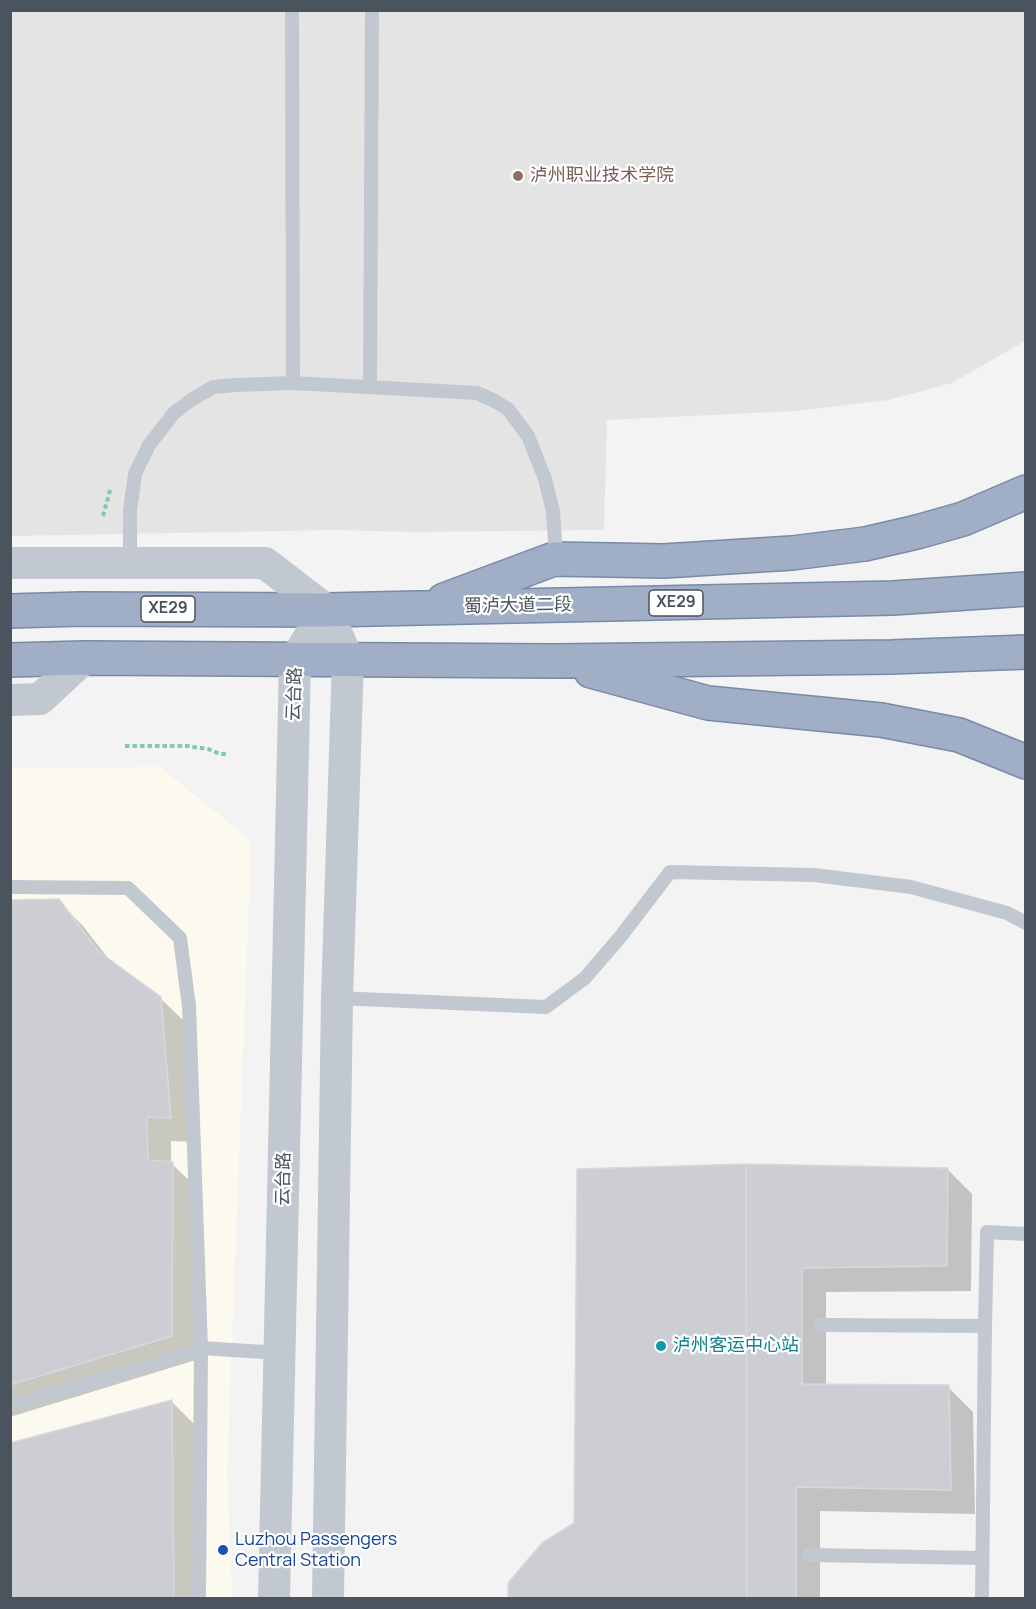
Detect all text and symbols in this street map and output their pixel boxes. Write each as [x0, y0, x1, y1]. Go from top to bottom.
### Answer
place label: 泸州职业技术学院 [530, 165, 674, 187]
marker: 泸州职业技术学院 [511, 169, 525, 183]
road number: XE29 [649, 590, 703, 616]
street label: 蜀泸大道二段 [464, 594, 572, 618]
road number: XE29 [141, 596, 195, 622]
street label: 云台路 [283, 667, 307, 721]
street label: 云台路 [273, 1152, 295, 1206]
place label: 泸州客运中心站 [673, 1335, 799, 1357]
marker: 泸州客运中心站 [654, 1339, 668, 1353]
place label: Luzhou Passengers Central Station [235, 1529, 397, 1572]
marker: Luzhou Passengers Central Station [216, 1543, 230, 1557]

